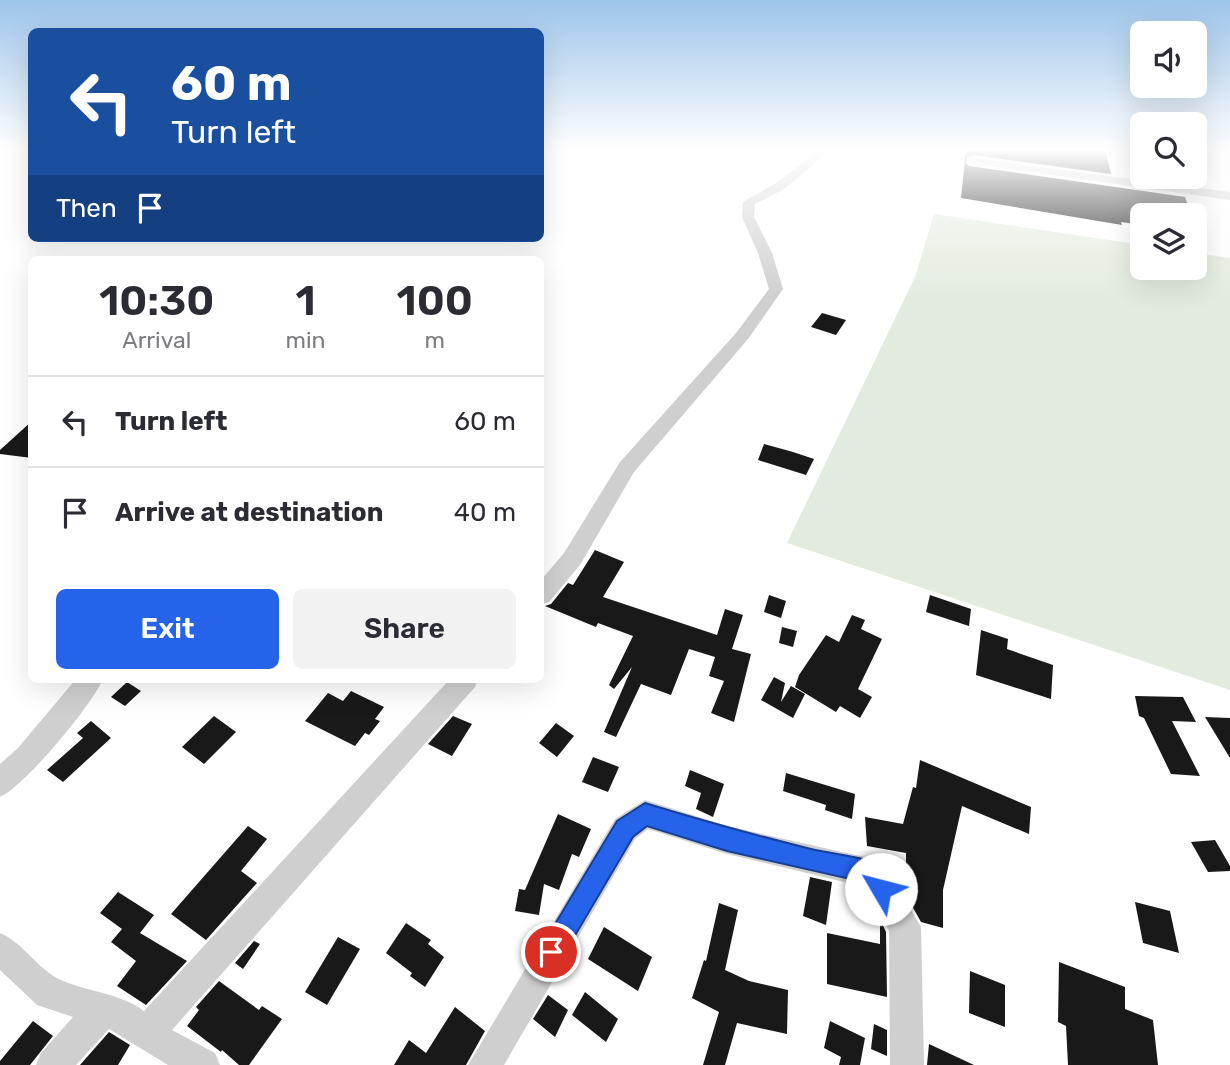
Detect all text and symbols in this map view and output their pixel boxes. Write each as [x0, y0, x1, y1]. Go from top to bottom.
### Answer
map controls [1130, 21, 1207, 280]
button: sound [1130, 21, 1207, 98]
text: 60 m [171, 54, 292, 112]
icon: left [56, 56, 147, 147]
button: search [1130, 112, 1207, 189]
text: Turn left [171, 113, 296, 151]
icon: arrive [131, 189, 169, 227]
text: Then [56, 193, 117, 224]
button: layers [1130, 203, 1207, 280]
text: 10:30 [99, 276, 214, 326]
text: 1 [295, 276, 316, 326]
text: 100 [397, 276, 473, 326]
text: Arrival [122, 326, 191, 354]
text: min [285, 326, 325, 354]
text: m [424, 326, 445, 354]
icon: left [56, 403, 94, 441]
text: Turn left [115, 406, 227, 437]
text: 60 m [454, 406, 516, 437]
icon: arrive [56, 494, 94, 532]
text: Arrive at destination [115, 497, 383, 528]
text: 40 m [454, 497, 516, 528]
button: Exit [56, 589, 279, 669]
button: Share [293, 589, 516, 669]
position arrow [844, 852, 918, 926]
pin [521, 922, 581, 982]
icon: arrive [532, 933, 570, 971]

